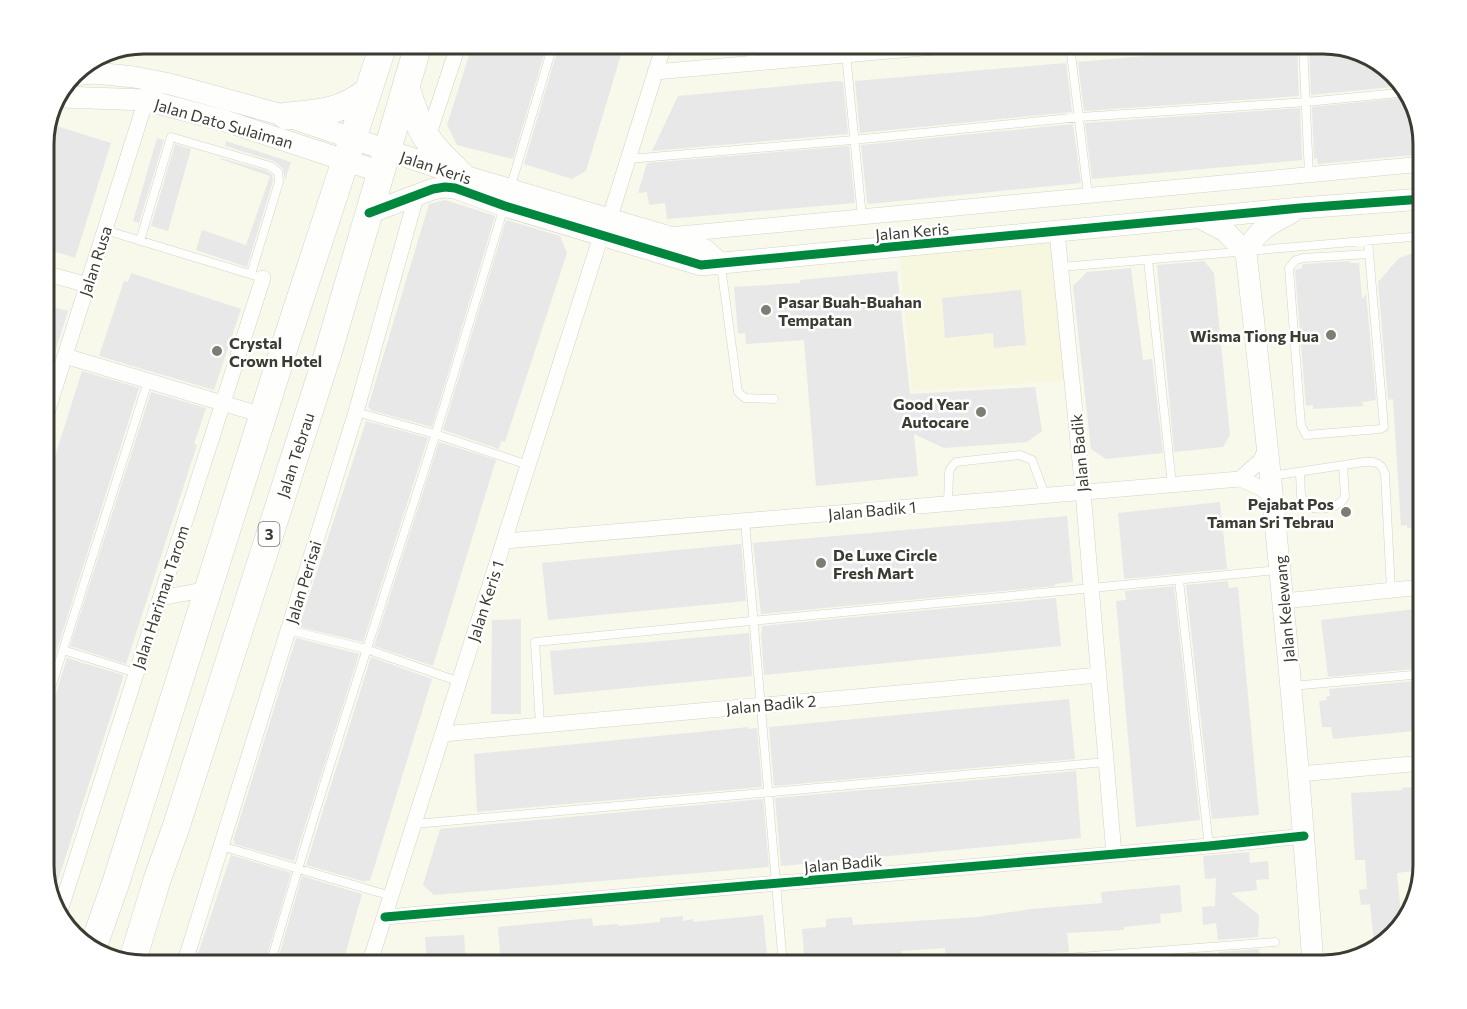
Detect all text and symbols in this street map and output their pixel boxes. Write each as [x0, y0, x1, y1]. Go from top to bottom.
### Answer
street label: Jalan Dato Sulaiman [153, 94, 295, 152]
street label: Jalan Keris [398, 147, 474, 187]
street label: Jalan Keris [874, 218, 950, 244]
street label: Jalan Rusa [75, 223, 115, 299]
place label: Pasar Buah-Buahan Tempatan [778, 292, 922, 329]
marker: Pasar Buah-Buahan Tempatan [759, 303, 773, 317]
place label: Wisma Tiong Hua [1190, 326, 1319, 345]
marker: Wisma Tiong Hua [1324, 328, 1338, 342]
place label: Crystal Crown Hotel [229, 333, 322, 370]
marker: Crystal Crown Hotel [210, 344, 224, 358]
place label: Good Year Autocare [893, 394, 969, 431]
marker: Good Year Autocare [974, 405, 988, 419]
street label: Jalan Tebrau [272, 410, 318, 500]
street label: Jalan Badik [1066, 413, 1092, 493]
place label: Pejabat Pos Taman Sri Tebrau [1207, 494, 1334, 531]
street label: Jalan Badik 1 [827, 497, 917, 523]
marker: Pejabat Pos Taman Sri Tebrau [1339, 505, 1353, 519]
road number: 3 [258, 522, 280, 546]
street label: Jalan Harimau Tarom [128, 523, 192, 671]
street label: Jalan Perisai [281, 538, 325, 626]
place label: De Luxe Circle Fresh Mart [833, 545, 937, 582]
street label: Jalan Kelewang [1270, 554, 1298, 663]
marker: De Luxe Circle Fresh Mart [814, 556, 828, 570]
street label: Jalan Keris 1 [463, 558, 507, 644]
street label: Jalan Badik 2 [725, 691, 817, 717]
street label: Jalan Badik [803, 850, 883, 876]

